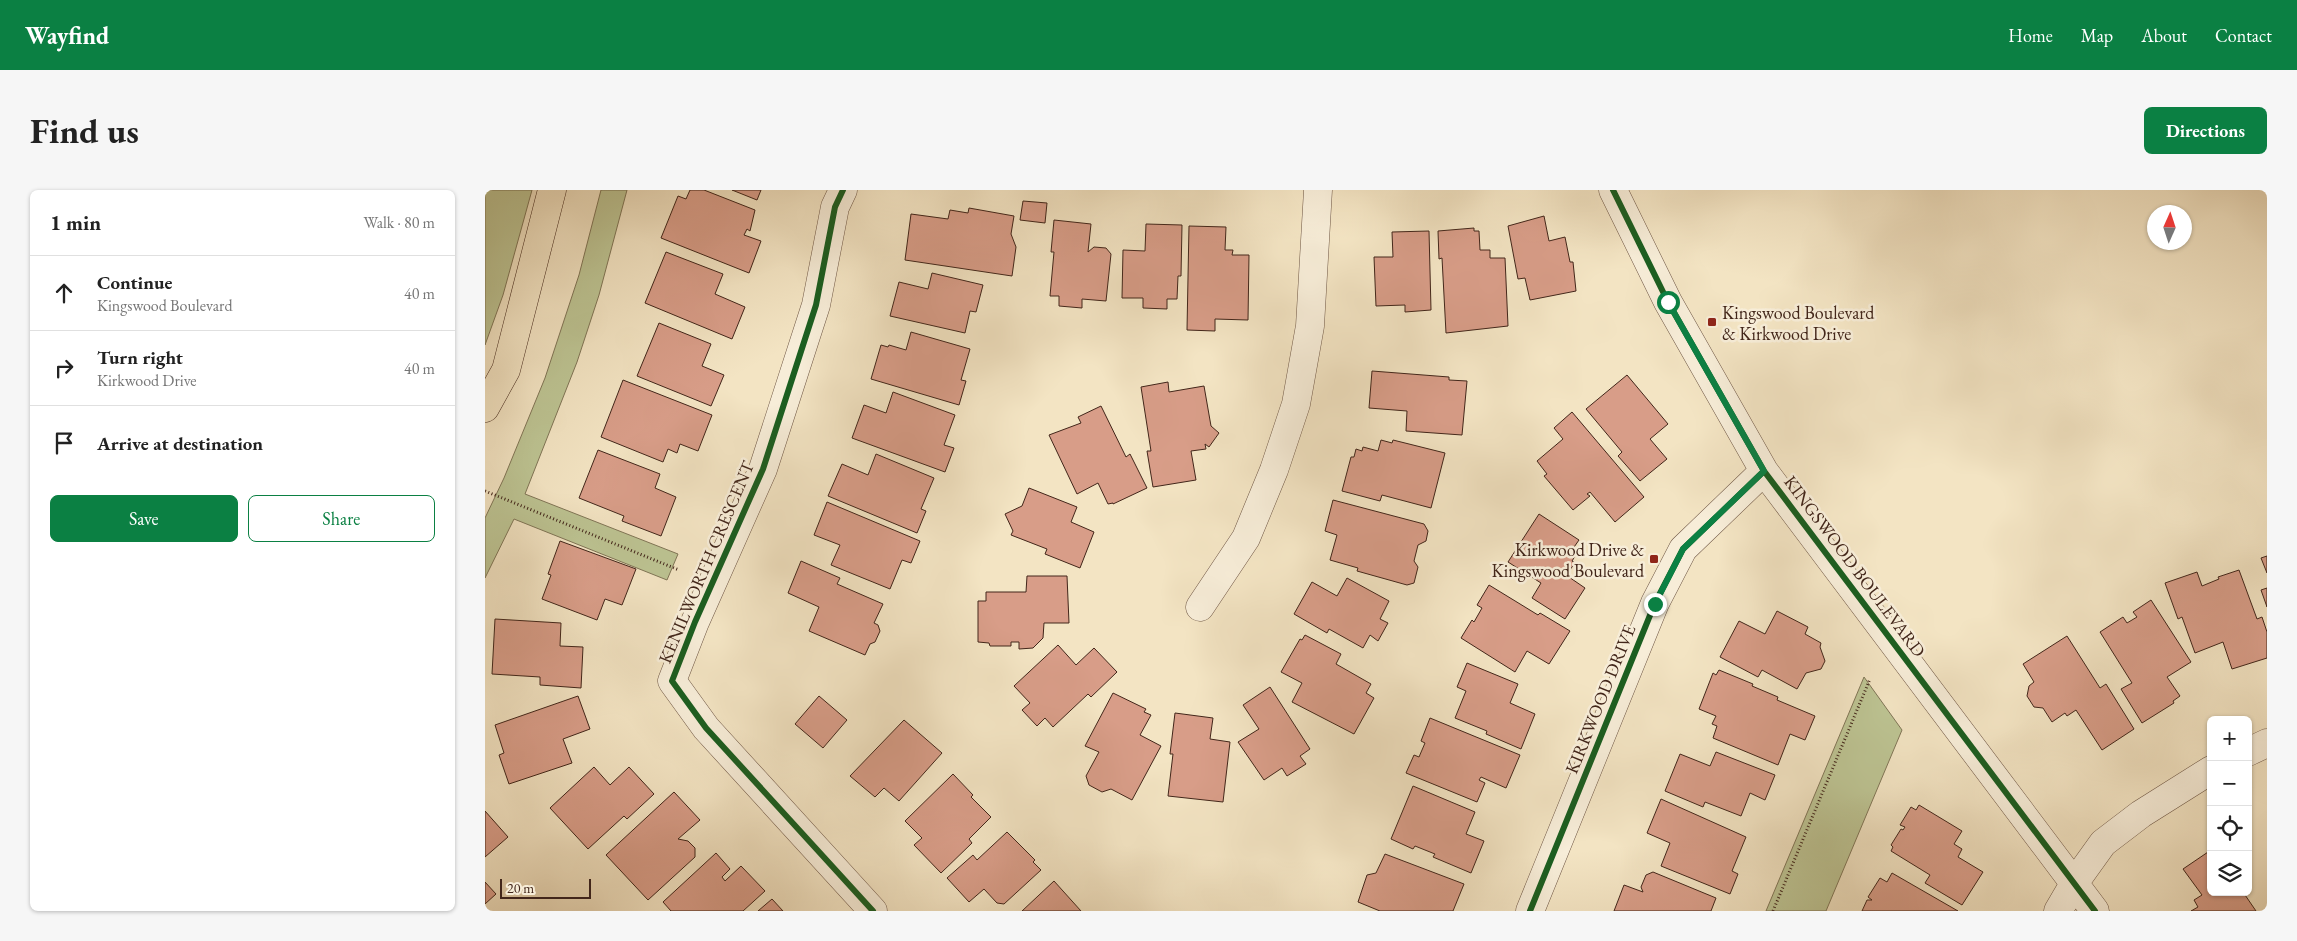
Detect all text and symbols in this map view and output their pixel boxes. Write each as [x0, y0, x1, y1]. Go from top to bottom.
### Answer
text: Wayfind [25, 20, 109, 51]
text: Home [2008, 24, 2053, 47]
text: Map [2081, 24, 2113, 47]
text: About [2141, 24, 2187, 47]
text: Contact [2215, 24, 2272, 47]
button: Directions [2144, 107, 2267, 154]
text: Find us [30, 108, 139, 153]
north arrow [2147, 205, 2192, 250]
text: 1 min [50, 209, 101, 236]
text: Walk · 80 m [364, 212, 435, 233]
text: Continue [97, 270, 172, 295]
icon: ahead [50, 279, 78, 307]
text: 40 m [404, 283, 435, 304]
route start [1657, 291, 1680, 314]
text: Kingswood Boulevard [97, 295, 233, 316]
place label: Kingswood Boulevard & Kirkwood Drive [1722, 301, 1875, 345]
marker: Kingswood Boulevard & Kirkwood Drive [1706, 316, 1718, 328]
text: Turn right [97, 345, 183, 370]
icon: right [50, 354, 78, 382]
text: 40 m [404, 358, 435, 379]
text: Kirkwood Drive [97, 370, 197, 391]
icon: arrive [50, 429, 78, 457]
text: Arrive at destination [97, 431, 263, 456]
street label: KENILWORTH CRESCENT [653, 457, 759, 667]
street label: KINGSWOOD BOULEVARD [1779, 471, 1931, 661]
button: Save [50, 495, 238, 542]
button: Share [248, 495, 435, 542]
place label: Kirkwood Drive & Kingswood Boulevard [1492, 538, 1645, 582]
marker: Kirkwood Drive & Kingswood Boulevard [1648, 553, 1660, 565]
route end [1644, 593, 1667, 616]
street label: KIRKWOOD DRIVE [1560, 621, 1640, 777]
map controls [2207, 716, 2252, 896]
button: + [2207, 716, 2252, 761]
button: − [2207, 761, 2252, 806]
button: locate [2207, 806, 2252, 851]
button: layers [2207, 851, 2252, 896]
scale bar [500, 876, 591, 899]
text: 20 m [507, 879, 534, 897]

